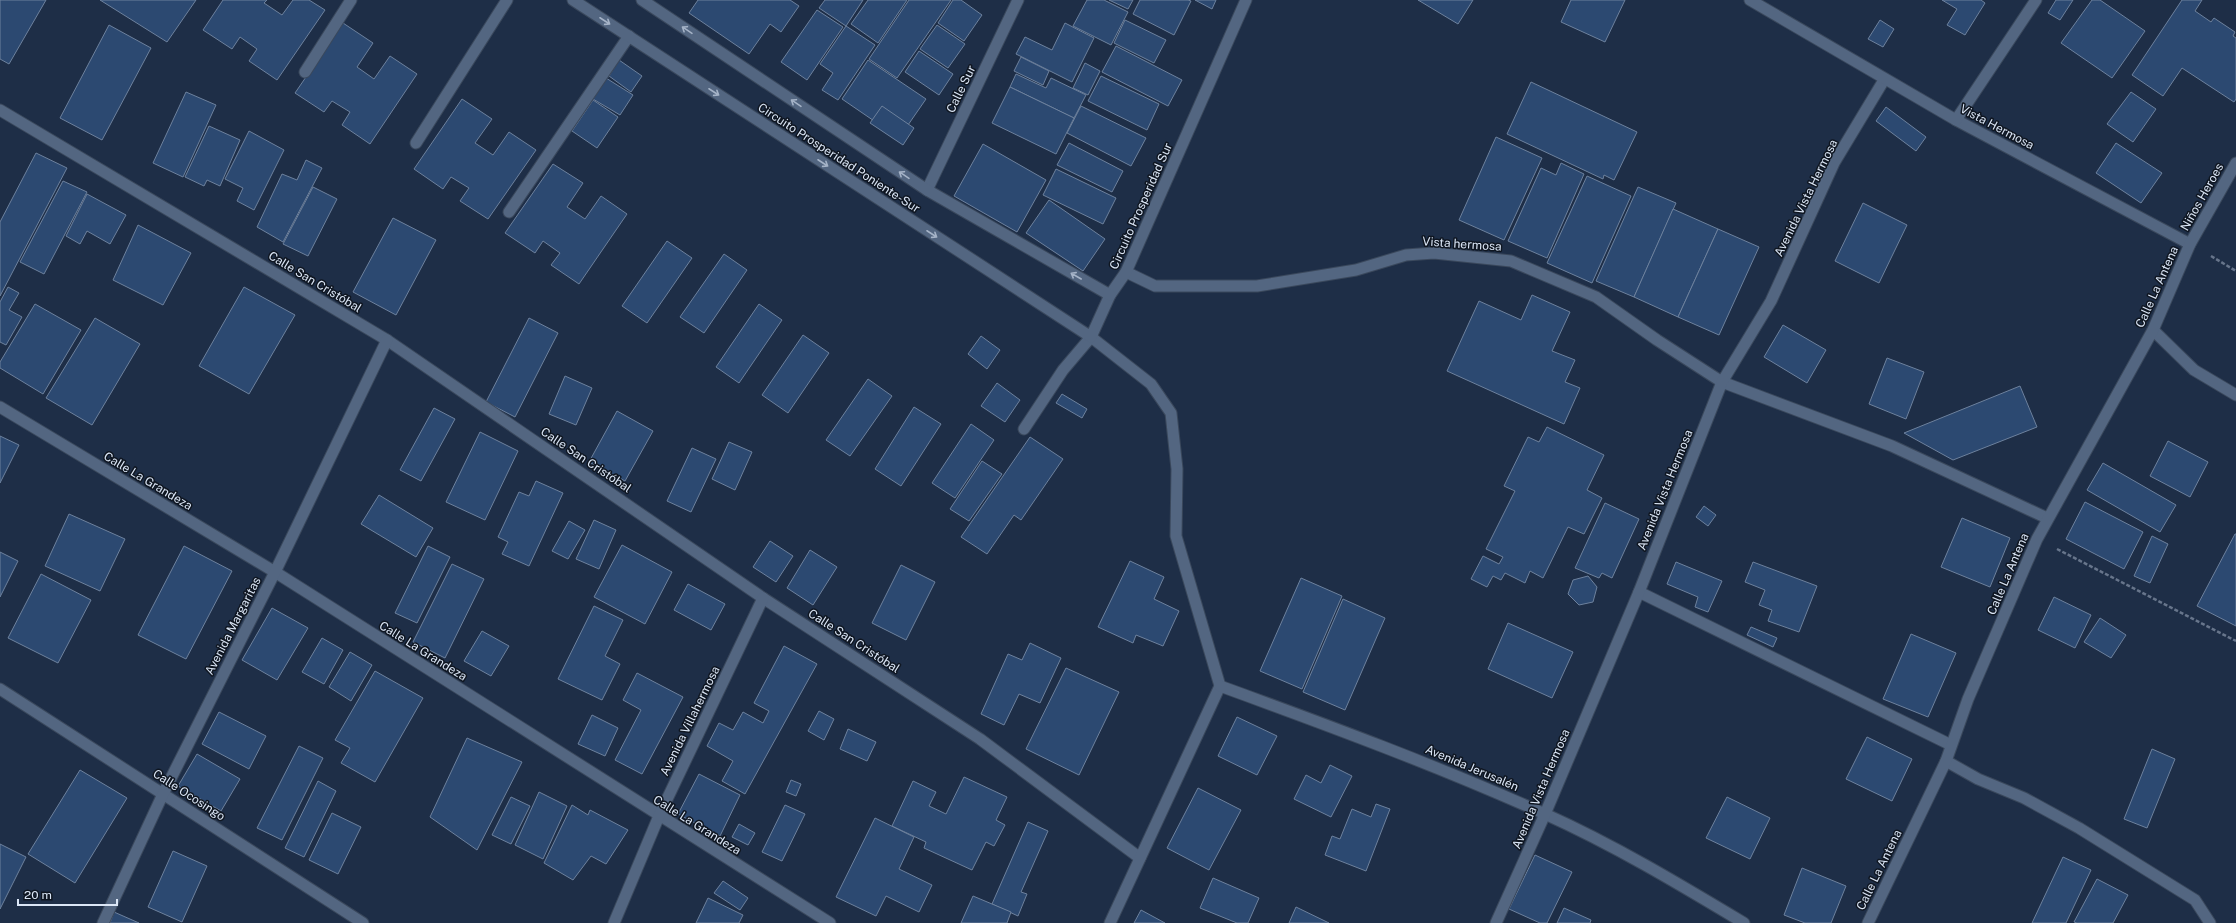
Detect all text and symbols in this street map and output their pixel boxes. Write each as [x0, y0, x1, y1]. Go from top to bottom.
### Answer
one-way arrow [600, 17, 611, 26]
one-way arrow [682, 26, 693, 34]
street label: Calle Sur [944, 63, 979, 115]
one-way arrow [709, 88, 720, 97]
one-way arrow [790, 98, 801, 107]
street label: Circuito Prosperidad Poniente-Sur [755, 100, 923, 216]
street label: Vista Hermosa [1958, 102, 2036, 152]
street label: Avenida Vista Hermosa [1772, 137, 1840, 259]
street label: Circuito Prosperidad Sur [1107, 140, 1175, 271]
one-way arrow [817, 159, 828, 167]
street label: Niños Heroes [2178, 161, 2226, 233]
one-way arrow [899, 171, 910, 179]
one-way arrow [926, 230, 937, 238]
street label: Vista hermosa [1422, 234, 1502, 254]
street label: Calle La Antena [2133, 244, 2181, 330]
street label: Calle San Cristóbal [266, 249, 364, 316]
one-way arrow [1070, 272, 1082, 279]
street label: Calle San Cristóbal [538, 424, 634, 496]
street label: Avenida Vista Hermosa [1634, 428, 1696, 552]
street label: Calle La Grandeza [101, 449, 195, 513]
street label: Calle La Antena [1984, 531, 2032, 617]
street label: Avenida Margaritas [202, 575, 264, 677]
street label: Calle San Cristóbal [806, 606, 903, 676]
street label: Calle La Grandeza [377, 618, 469, 684]
street label: Avenida Villahermosa [657, 664, 723, 778]
street label: Avenida Vista Hermosa [1509, 727, 1573, 851]
street label: Avenida Jerusalén [1423, 742, 1521, 794]
street label: Calle Ocosingo [150, 766, 228, 824]
street label: Calle La Grandeza [651, 792, 743, 858]
street label: Calle La Antena [1854, 828, 1904, 912]
scale bar [18, 881, 117, 907]
text: 20 m [24, 888, 52, 902]

